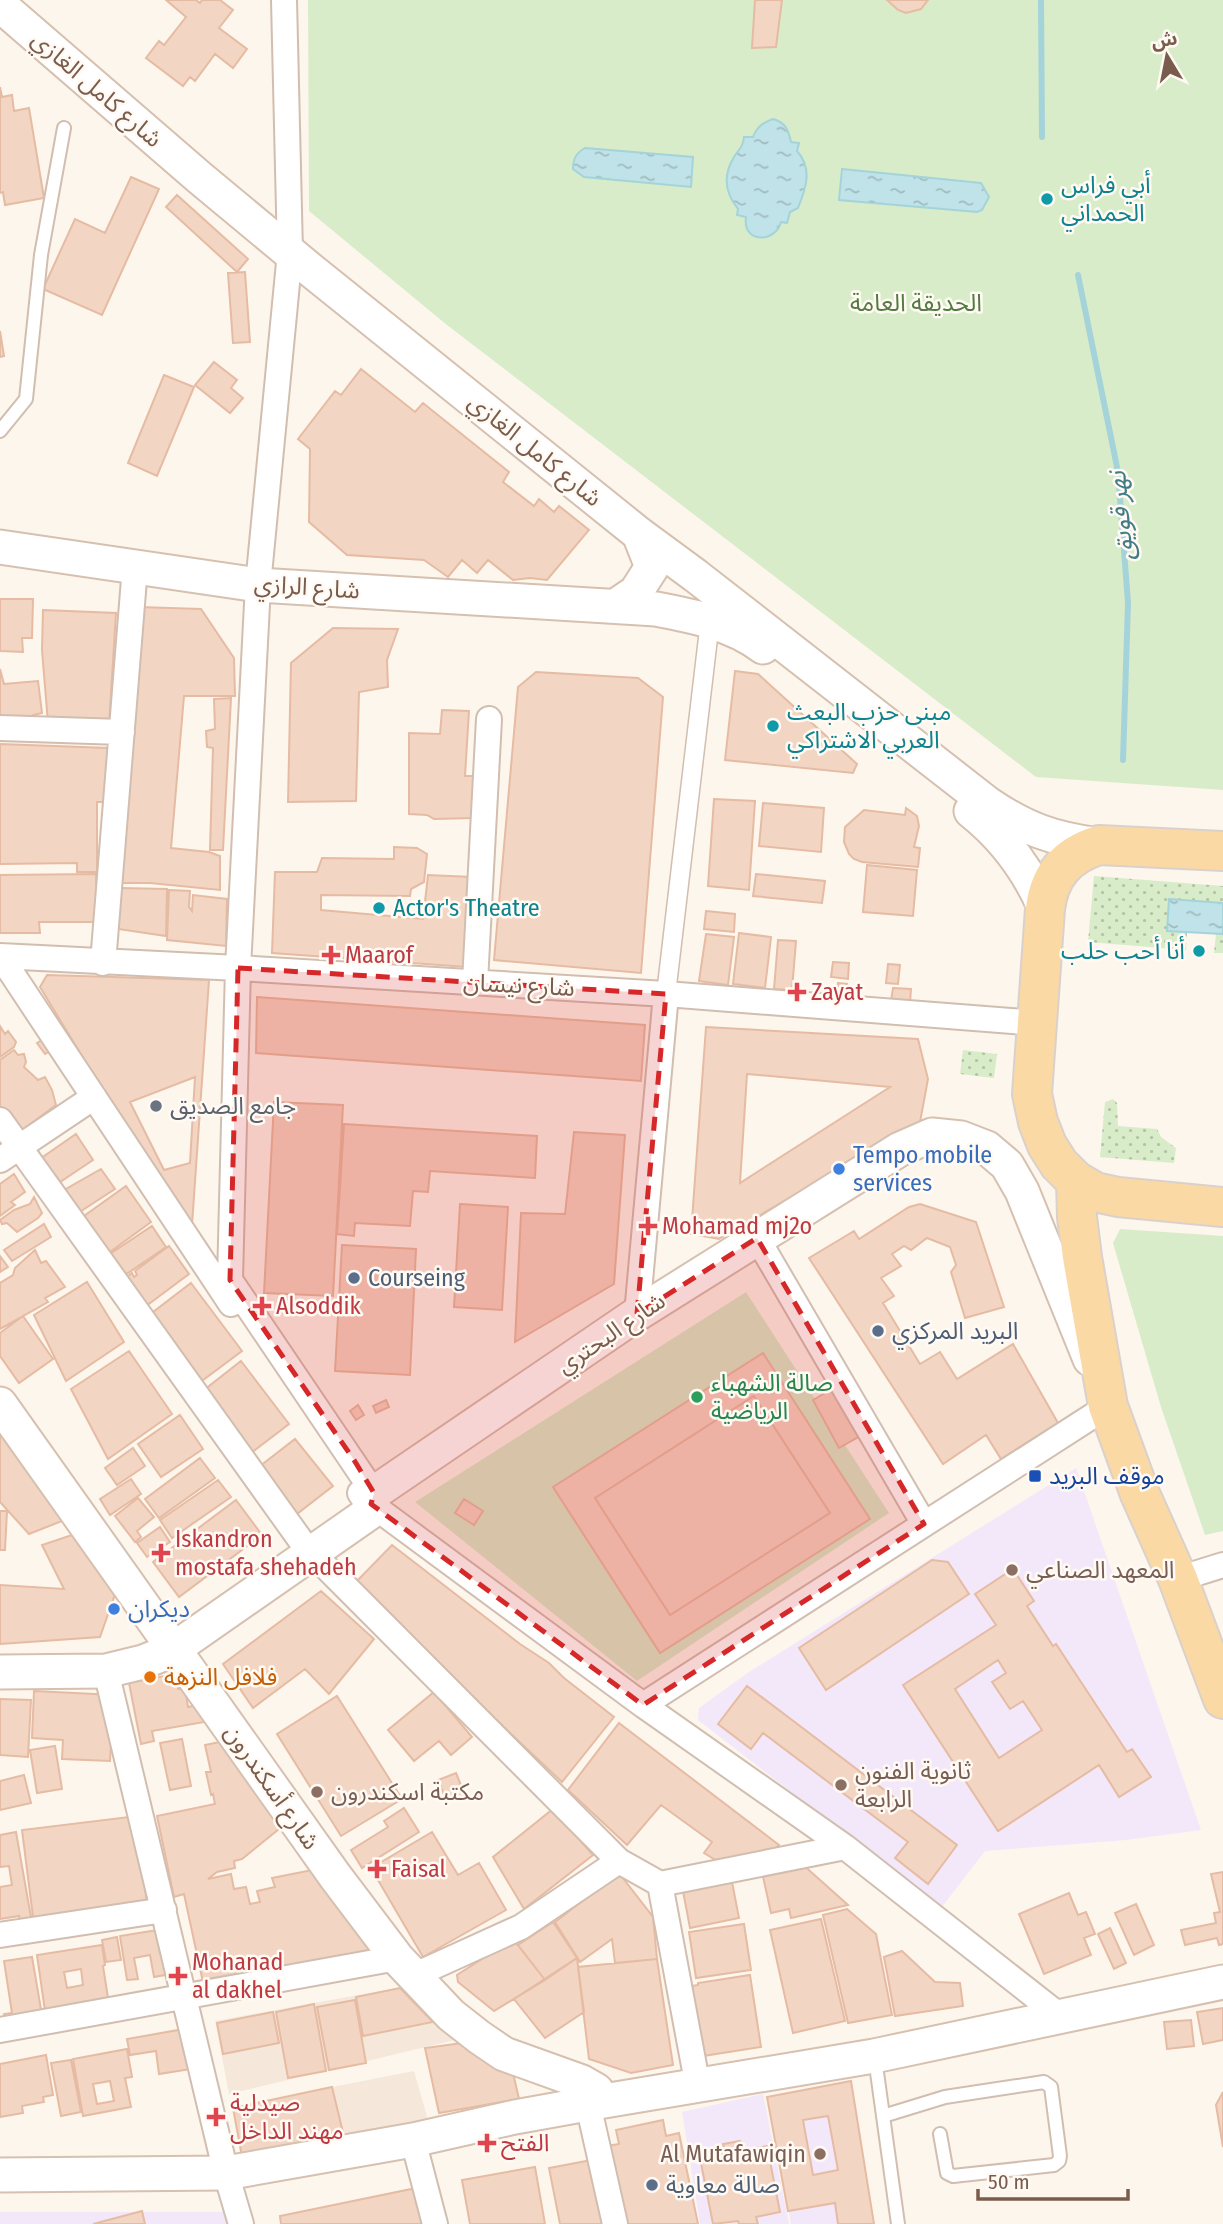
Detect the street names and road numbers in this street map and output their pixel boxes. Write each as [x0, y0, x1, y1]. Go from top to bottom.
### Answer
street label: شارع كامل الغازي [23, 25, 168, 157]
street label: شارع كامل الغازي [460, 388, 607, 516]
street label: شارع الرازي [253, 569, 361, 609]
street label: شارع نيسان [462, 968, 575, 1005]
street label: شارع البحتري [552, 1287, 673, 1383]
street label: شارع أسكندرون [216, 1718, 327, 1857]

